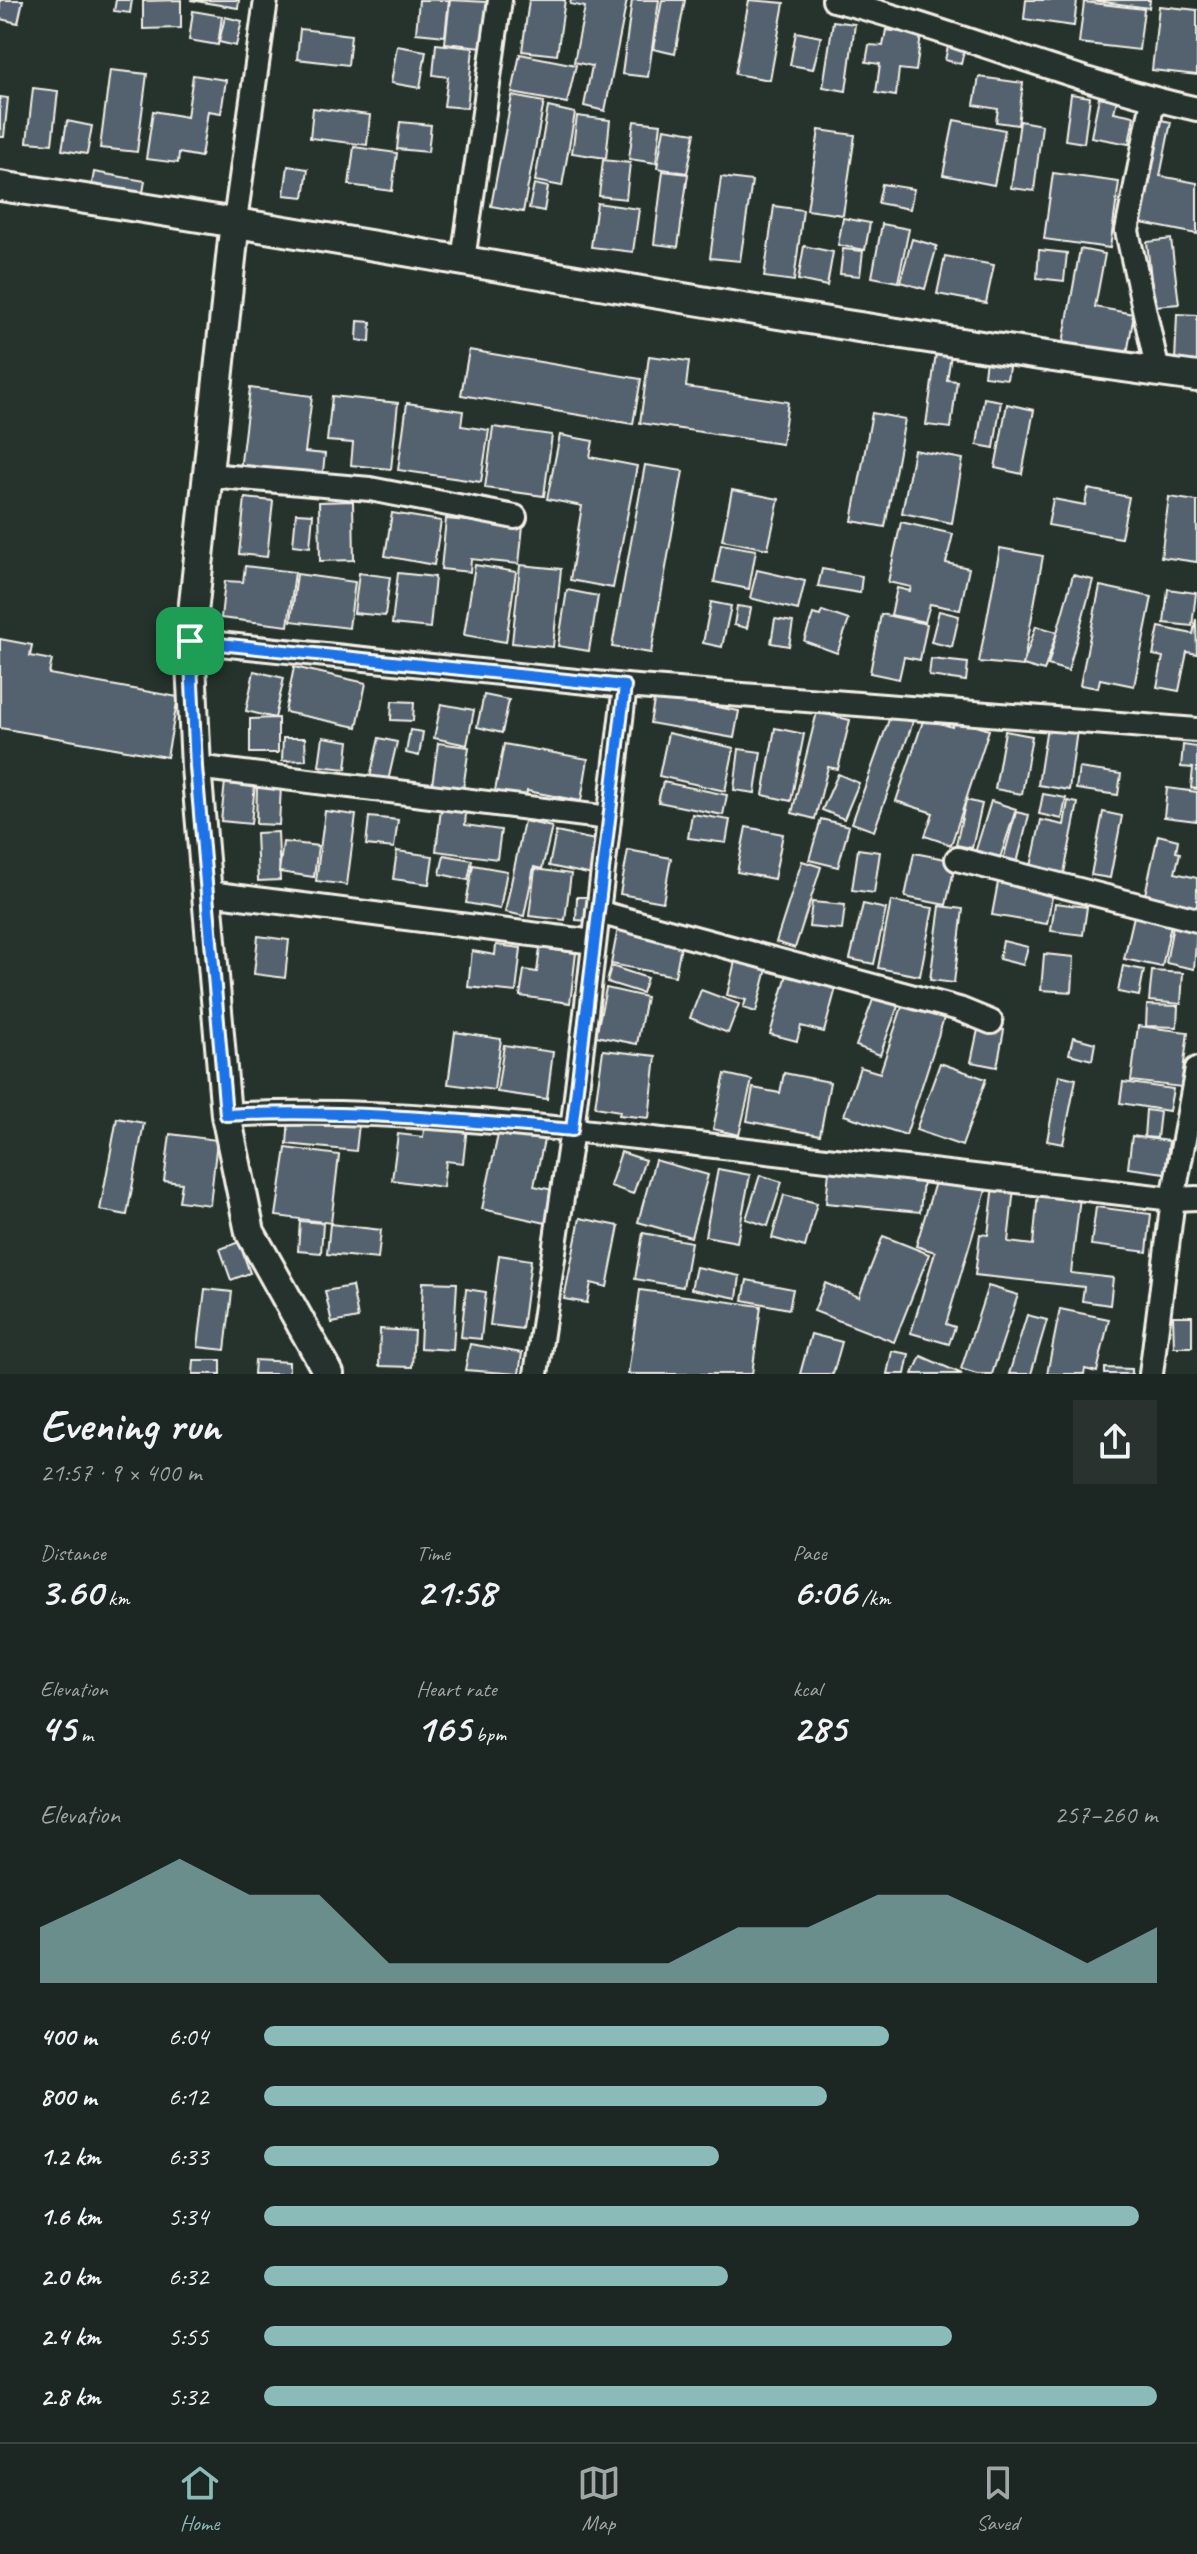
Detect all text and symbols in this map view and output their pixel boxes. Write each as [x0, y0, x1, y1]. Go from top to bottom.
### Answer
pin [156, 607, 224, 675]
icon: arrive [168, 619, 212, 663]
text: Evening run [40, 1398, 220, 1453]
button: share [1073, 1400, 1157, 1484]
text: 21:57 · 9 × 400 m [40, 1456, 201, 1489]
text: Distance [40, 1539, 106, 1567]
text: Time [416, 1539, 450, 1567]
text: Pace [793, 1539, 827, 1567]
text: 3.60 [40, 1567, 103, 1617]
text: 21:58 [416, 1567, 496, 1617]
text: 6:06 [793, 1567, 856, 1617]
text: km [103, 1584, 130, 1612]
text: /km [856, 1584, 890, 1612]
text: Elevation [40, 1675, 108, 1703]
text: Heart rate [416, 1675, 497, 1703]
text: kcal [793, 1675, 822, 1703]
text: 45 [40, 1703, 75, 1753]
text: 165 [416, 1703, 471, 1753]
text: 285 [793, 1703, 846, 1753]
text: m [75, 1720, 93, 1748]
text: bpm [471, 1720, 506, 1748]
text: Elevation [40, 1798, 120, 1831]
text: 257–260 m [1054, 1798, 1157, 1831]
text: 400 m [40, 2020, 96, 2053]
text: 6:04 [168, 2020, 208, 2053]
text: 800 m [40, 2080, 96, 2113]
text: 6:12 [168, 2080, 208, 2113]
text: 1.2 km [40, 2140, 100, 2173]
text: 6:33 [168, 2140, 208, 2173]
text: 1.6 km [40, 2200, 101, 2233]
text: 5:34 [168, 2200, 208, 2233]
text: 2.0 km [40, 2260, 100, 2293]
text: 6:32 [168, 2260, 208, 2293]
text: 2.4 km [40, 2320, 100, 2353]
text: 5:55 [168, 2320, 208, 2353]
text: 2.8 km [40, 2380, 100, 2413]
text: 5:32 [168, 2380, 208, 2413]
tab: Home [178, 2461, 222, 2537]
tab: Map [577, 2461, 621, 2537]
tab: Saved [976, 2461, 1020, 2537]

